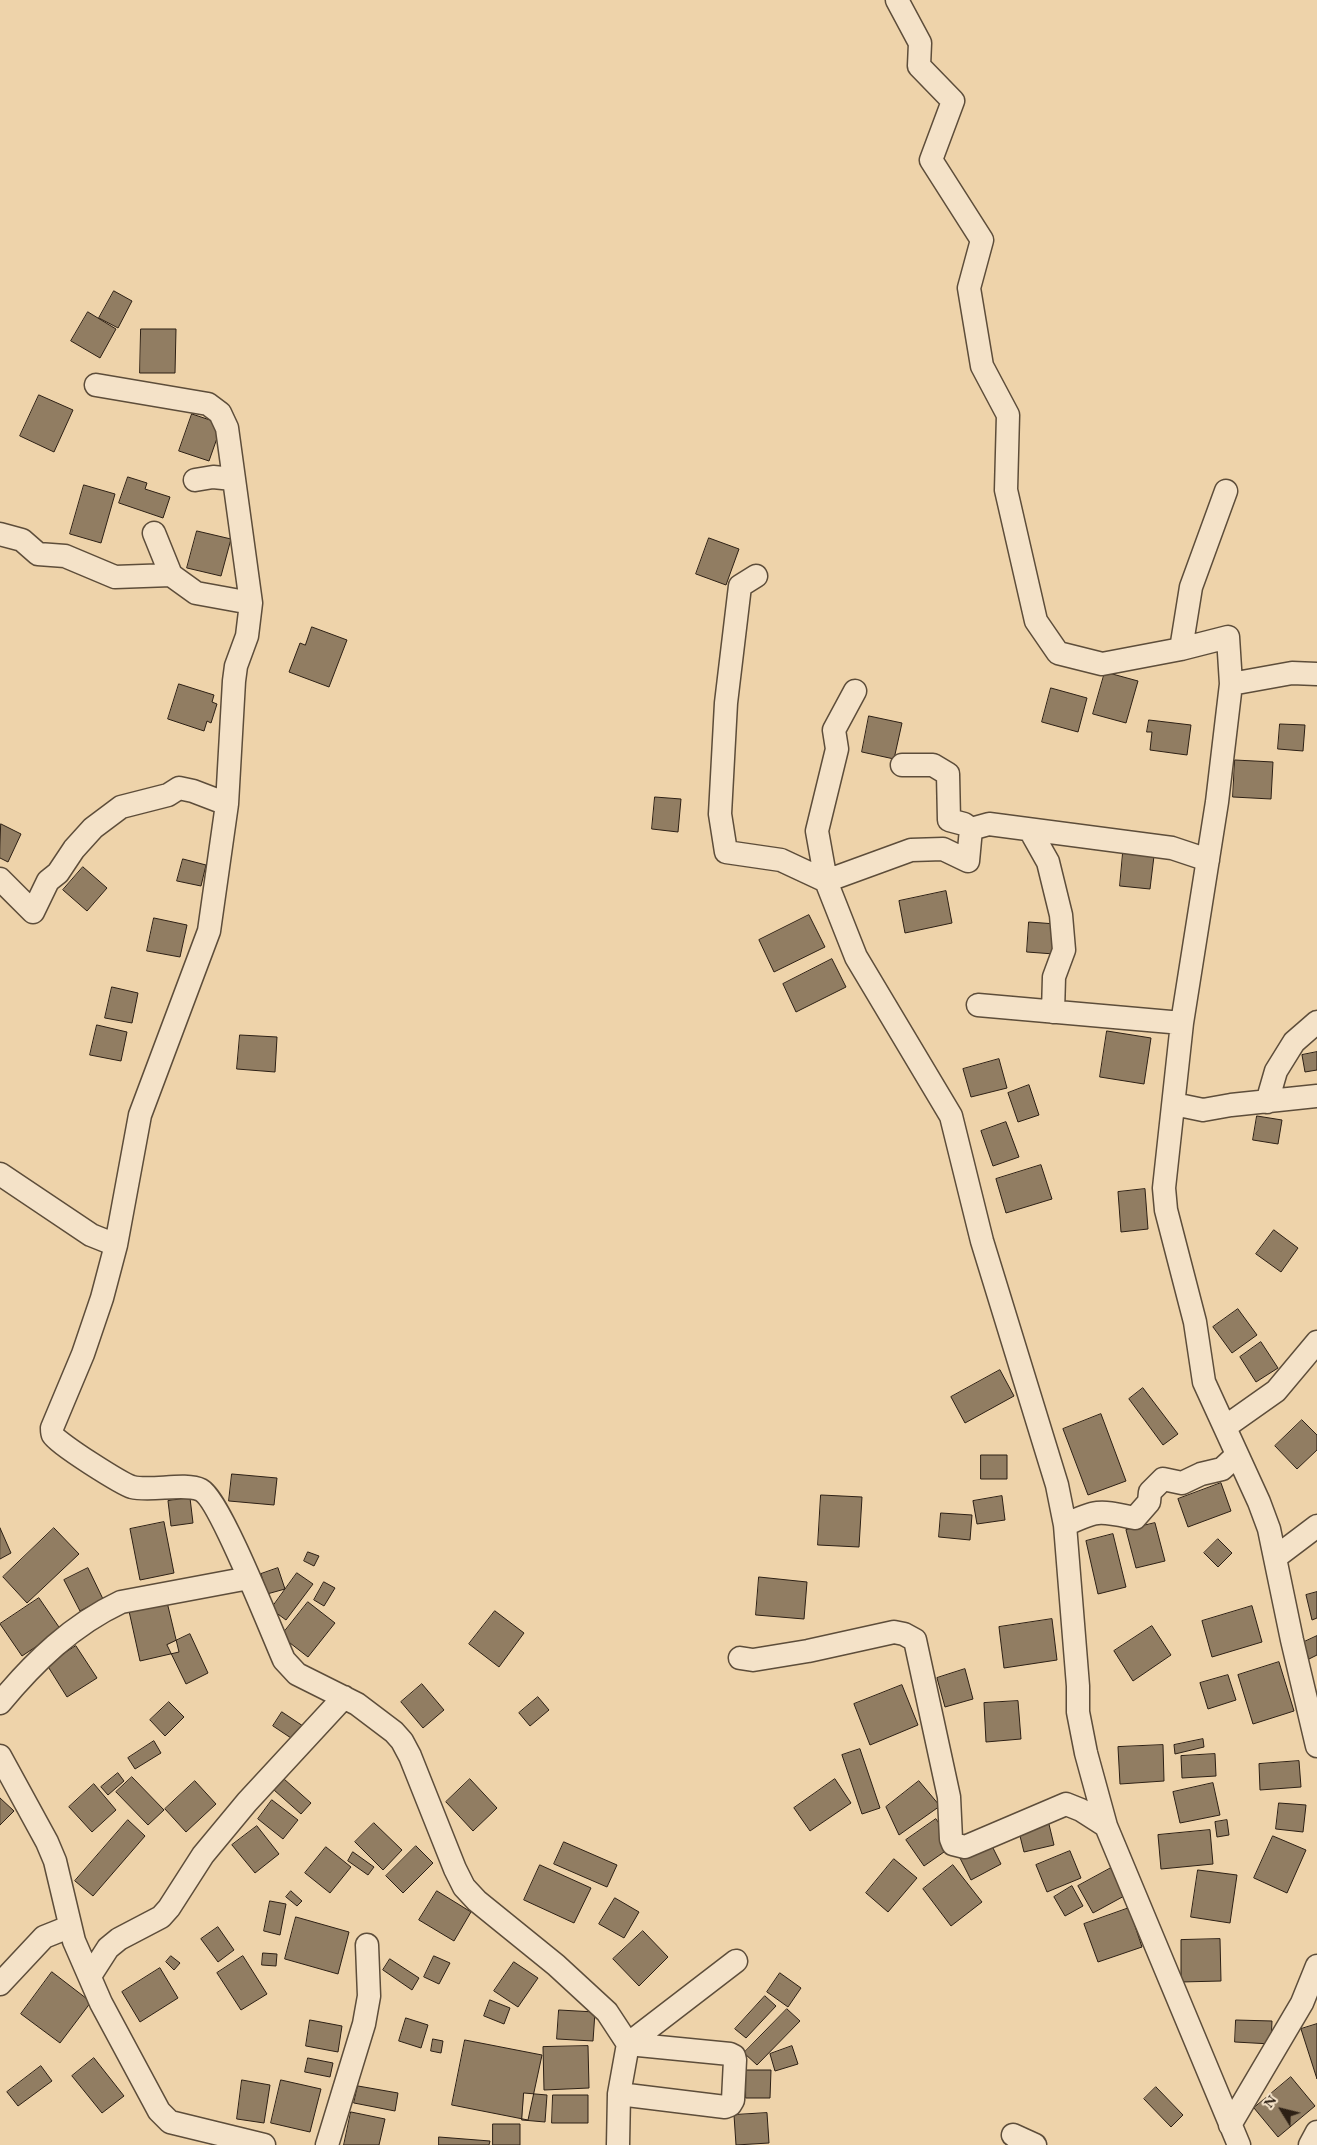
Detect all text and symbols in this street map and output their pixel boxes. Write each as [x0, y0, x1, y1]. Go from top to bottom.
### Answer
north arrow [1257, 2085, 1307, 2135]
text: N [1259, 2091, 1280, 2111]

